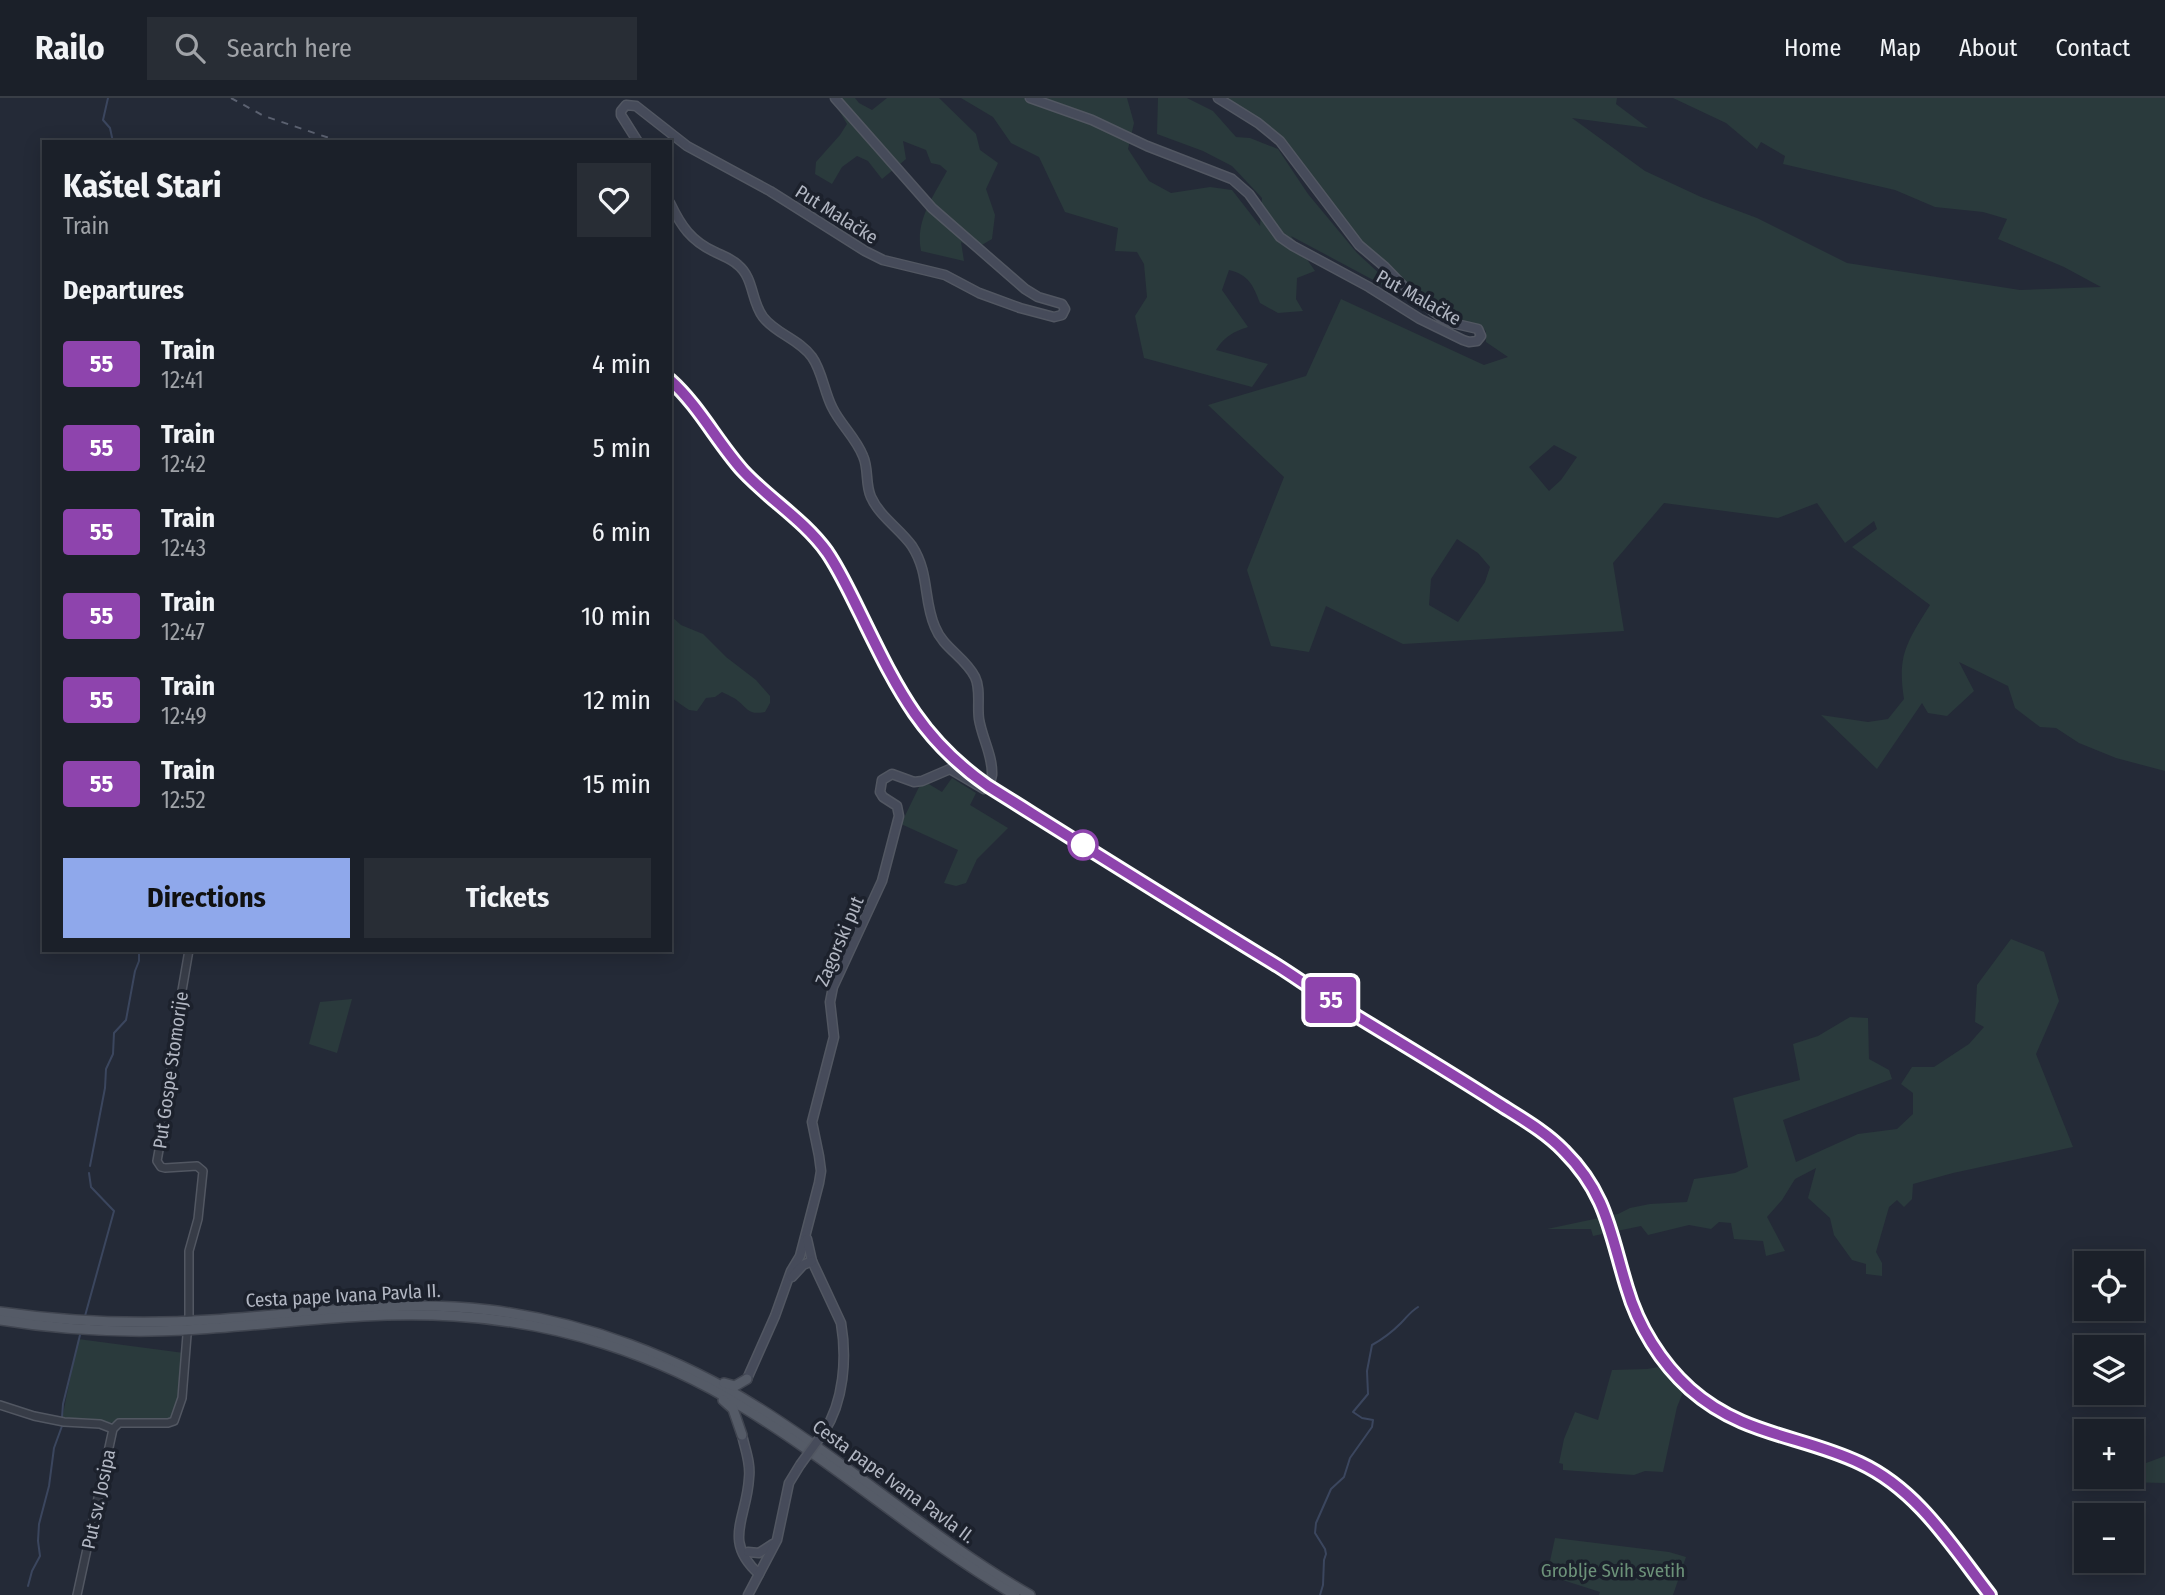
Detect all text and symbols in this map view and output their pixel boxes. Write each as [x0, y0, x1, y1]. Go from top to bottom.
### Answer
search box [147, 17, 637, 80]
text: Railo [35, 28, 105, 68]
icon: search [171, 29, 209, 67]
text: Search here [227, 33, 352, 64]
text: Home [1784, 34, 1841, 62]
text: Map [1879, 34, 1921, 62]
text: About [1959, 34, 2017, 62]
text: Contact [2055, 34, 2130, 62]
button: heart [577, 163, 651, 237]
text: Kaštel Stari [63, 166, 222, 206]
street label: Put Malačke [791, 180, 882, 249]
text: Train [63, 212, 109, 240]
street label: Put Malačke [1372, 265, 1465, 330]
text: Departures [63, 275, 184, 306]
text: Train [161, 335, 215, 366]
text: 4 min [592, 349, 651, 380]
text: 55 [90, 350, 113, 378]
text: 12:41 [161, 366, 204, 394]
text: Train [161, 419, 215, 450]
text: 5 min [593, 433, 651, 464]
text: 55 [90, 434, 113, 462]
text: 12:42 [161, 450, 206, 478]
text: Train [161, 503, 215, 534]
text: 6 min [592, 517, 651, 548]
text: 55 [90, 518, 113, 546]
text: 12:43 [161, 534, 206, 562]
text: Train [161, 587, 215, 618]
text: 10 min [581, 601, 651, 632]
text: 55 [90, 602, 113, 630]
text: 12:47 [161, 618, 205, 646]
text: Train [161, 671, 215, 702]
text: 12 min [583, 685, 651, 716]
text: 55 [90, 686, 113, 714]
text: 12:49 [161, 702, 207, 730]
text: Train [161, 755, 215, 786]
text: 15 min [583, 769, 651, 800]
text: 55 [90, 770, 113, 798]
text: 12:52 [161, 786, 206, 814]
unlabelled marker [1068, 830, 1098, 860]
button: Directions [63, 858, 350, 938]
button: Tickets [364, 858, 651, 938]
street label: Zagorski put [810, 892, 869, 990]
line badge: 55 [1300, 977, 1362, 1023]
text: 55 [1319, 986, 1343, 1014]
street label: Put Gospe Stomorije [148, 990, 193, 1150]
map controls [2074, 1251, 2144, 1573]
button: locate [2074, 1251, 2144, 1321]
street label: Cesta pape Ivana Pavla II. [245, 1279, 441, 1312]
button: layers [2074, 1335, 2144, 1405]
street label: Cesta pape Ivana Pavla II. [808, 1415, 979, 1548]
button: + [2074, 1419, 2144, 1489]
street label: Put sv. Josipa [77, 1447, 120, 1551]
button: − [2074, 1503, 2144, 1573]
park label: Groblje Svih svetih [1541, 1559, 1685, 1582]

